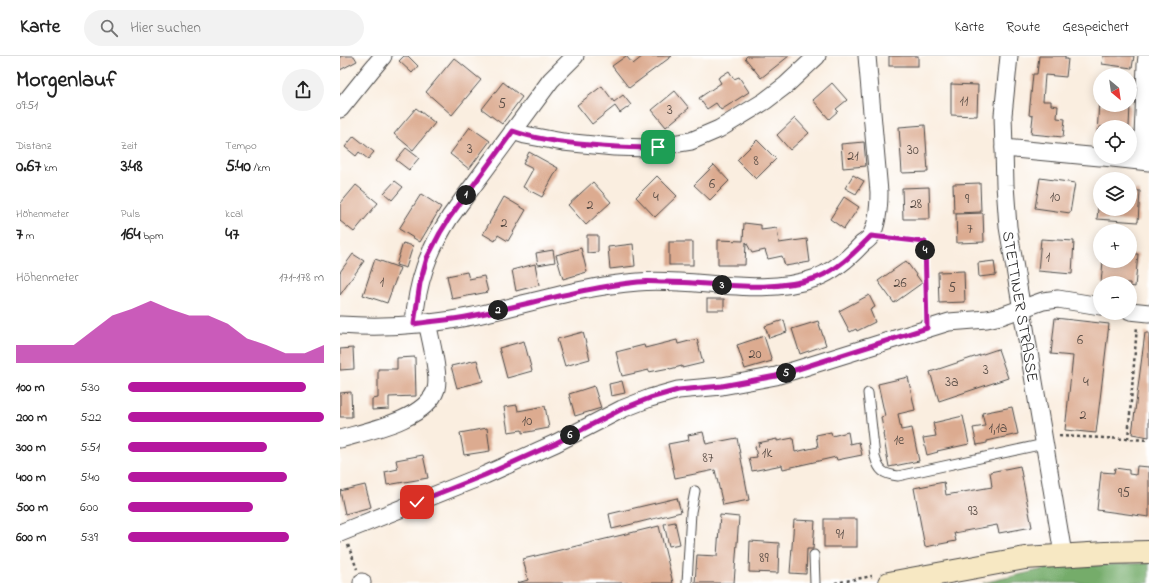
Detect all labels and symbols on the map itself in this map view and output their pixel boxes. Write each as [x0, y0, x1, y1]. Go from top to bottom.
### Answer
north arrow [1093, 68, 1137, 112]
house number: 11 [960, 91, 969, 112]
house number: 5 [498, 94, 506, 115]
house number: 3 [667, 100, 673, 121]
pin [641, 130, 675, 164]
house number: 3 [467, 139, 473, 160]
house number: 30 [907, 140, 919, 161]
house number: 21 [847, 146, 859, 167]
house number: 8 [753, 151, 759, 172]
house number: 6 [709, 174, 715, 195]
pin: 1 [456, 185, 476, 205]
house number: 4 [653, 187, 659, 208]
house number: 10 [1050, 187, 1060, 208]
house number: 9 [965, 189, 970, 210]
house number: 28 [910, 194, 922, 215]
house number: 2 [587, 195, 594, 216]
house number: 2 [501, 213, 508, 234]
house number: 7 [967, 219, 973, 240]
street label: STETTINER STRASSE [995, 229, 1044, 384]
pin: 4 [915, 240, 935, 260]
house number: 1 [1046, 247, 1051, 268]
house number: 1 [380, 272, 385, 293]
house number: 26 [893, 273, 907, 294]
pin: 3 [712, 275, 732, 295]
house number: 5 [948, 278, 956, 299]
pin: 2 [488, 300, 508, 320]
house number: 6 [1077, 330, 1083, 351]
house number: 20 [748, 344, 762, 365]
house number: 3 [983, 360, 989, 381]
pin: 5 [776, 363, 796, 383]
house number: 3a [945, 372, 959, 393]
house number: 4 [1083, 372, 1089, 393]
house number: 2 [1080, 405, 1087, 426]
house number: 10 [522, 411, 532, 432]
house number: 1,1a [989, 418, 1007, 439]
pin: 6 [560, 425, 580, 445]
house number: 1e [894, 430, 905, 451]
house number: 1k [762, 443, 773, 464]
house number: 87 [702, 448, 714, 469]
house number: 95 [1118, 483, 1130, 504]
pin [400, 485, 434, 519]
house number: 93 [968, 501, 978, 522]
house number: 91 [836, 524, 845, 545]
house number: 89 [759, 548, 770, 569]

